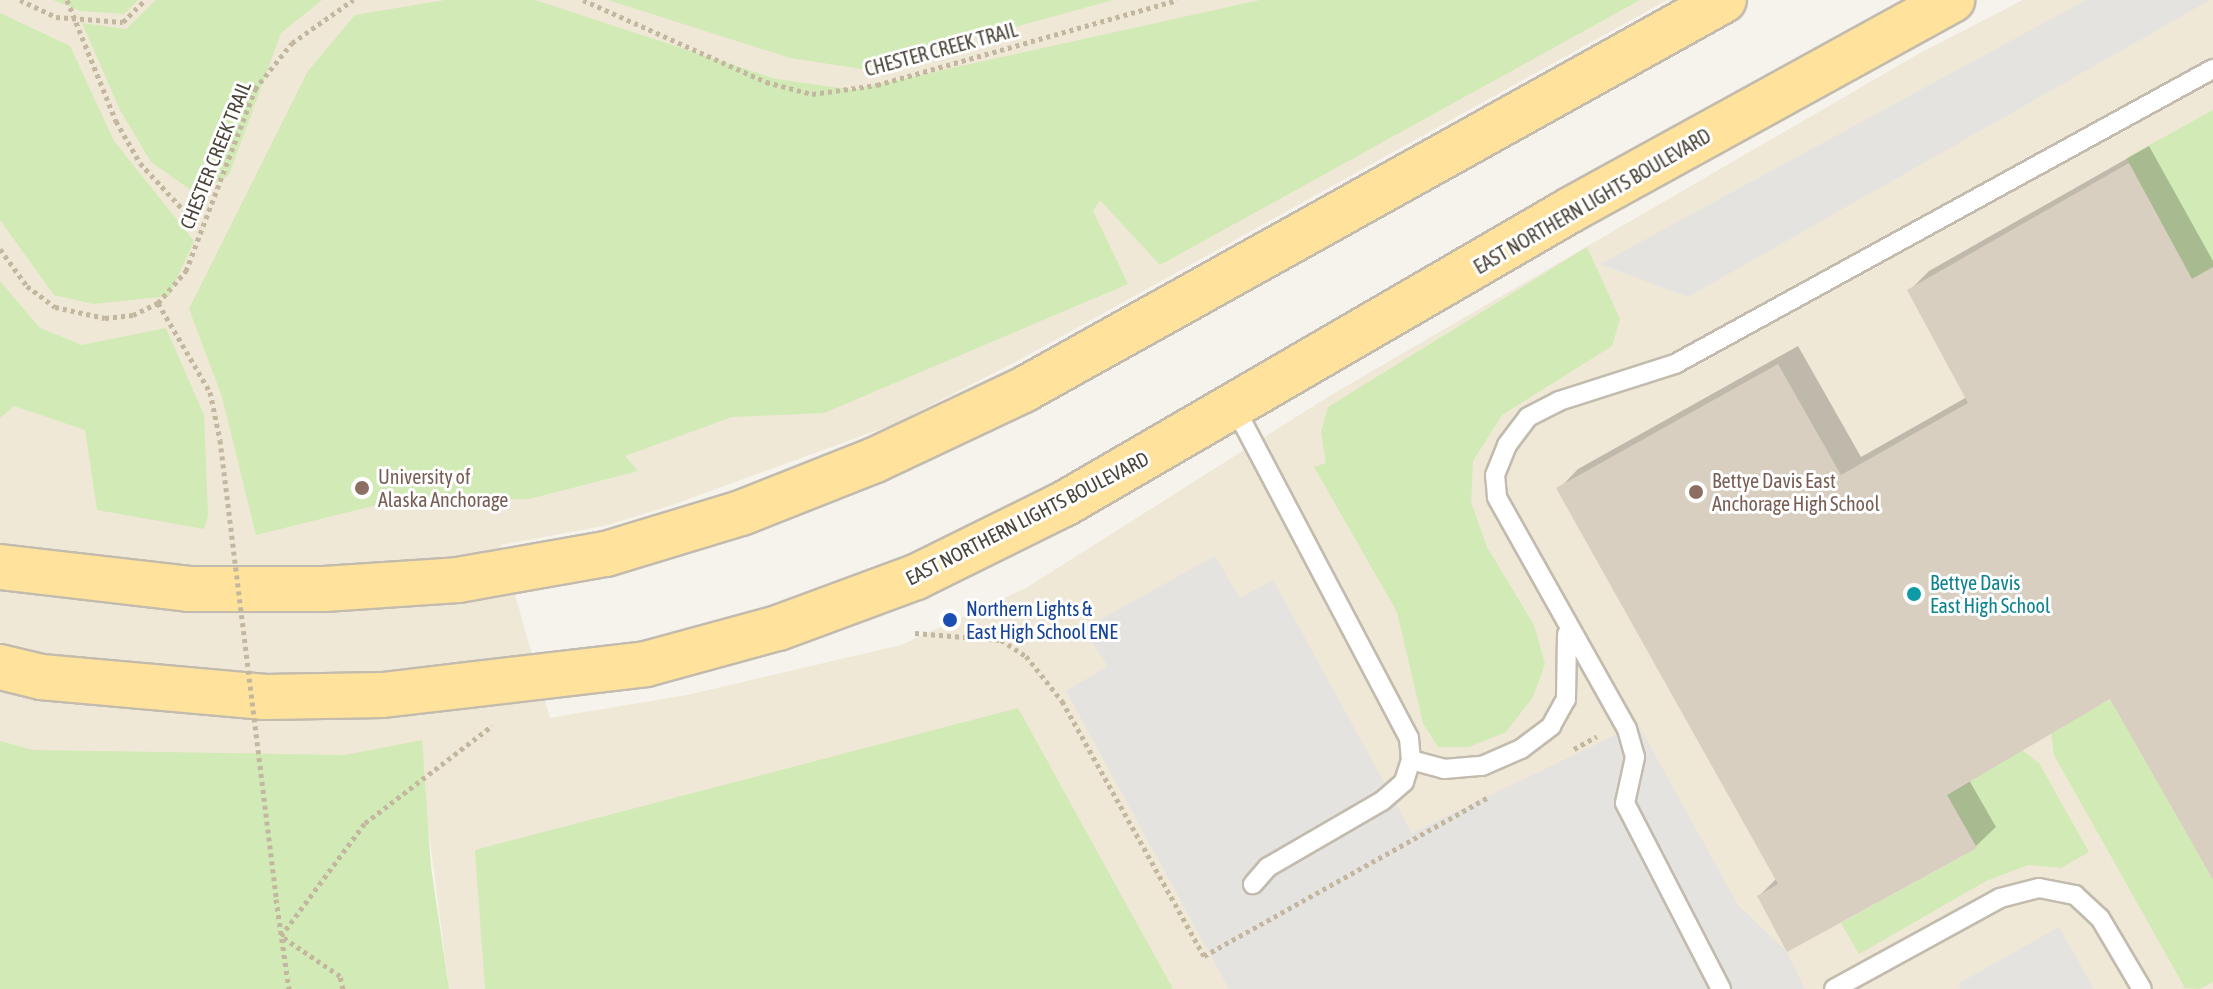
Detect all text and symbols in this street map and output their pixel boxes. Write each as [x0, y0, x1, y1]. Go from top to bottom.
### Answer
street label: CHESTER CREEK TRAIL [862, 17, 1020, 81]
street label: CHESTER CREEK TRAIL [174, 77, 256, 233]
street label: EAST NORTHERN LIGHTS BOULEVARD [1469, 123, 1715, 279]
street label: EAST NORTHERN LIGHTS BOULEVARD [901, 446, 1153, 590]
place label: University of Alaska Anchorage [378, 464, 508, 511]
place label: Bettye Davis East Anchorage High School [1712, 468, 1880, 515]
marker: University of Alaska Anchorage [353, 479, 371, 497]
marker: Bettye Davis East Anchorage High School [1687, 483, 1705, 501]
place label: Bettye Davis East High School [1930, 570, 2050, 617]
marker: Bettye Davis East High School [1905, 585, 1923, 603]
place label: Northern Lights & East High School ENE [966, 596, 1118, 643]
marker: Northern Lights & East High School ENE [941, 611, 959, 629]

